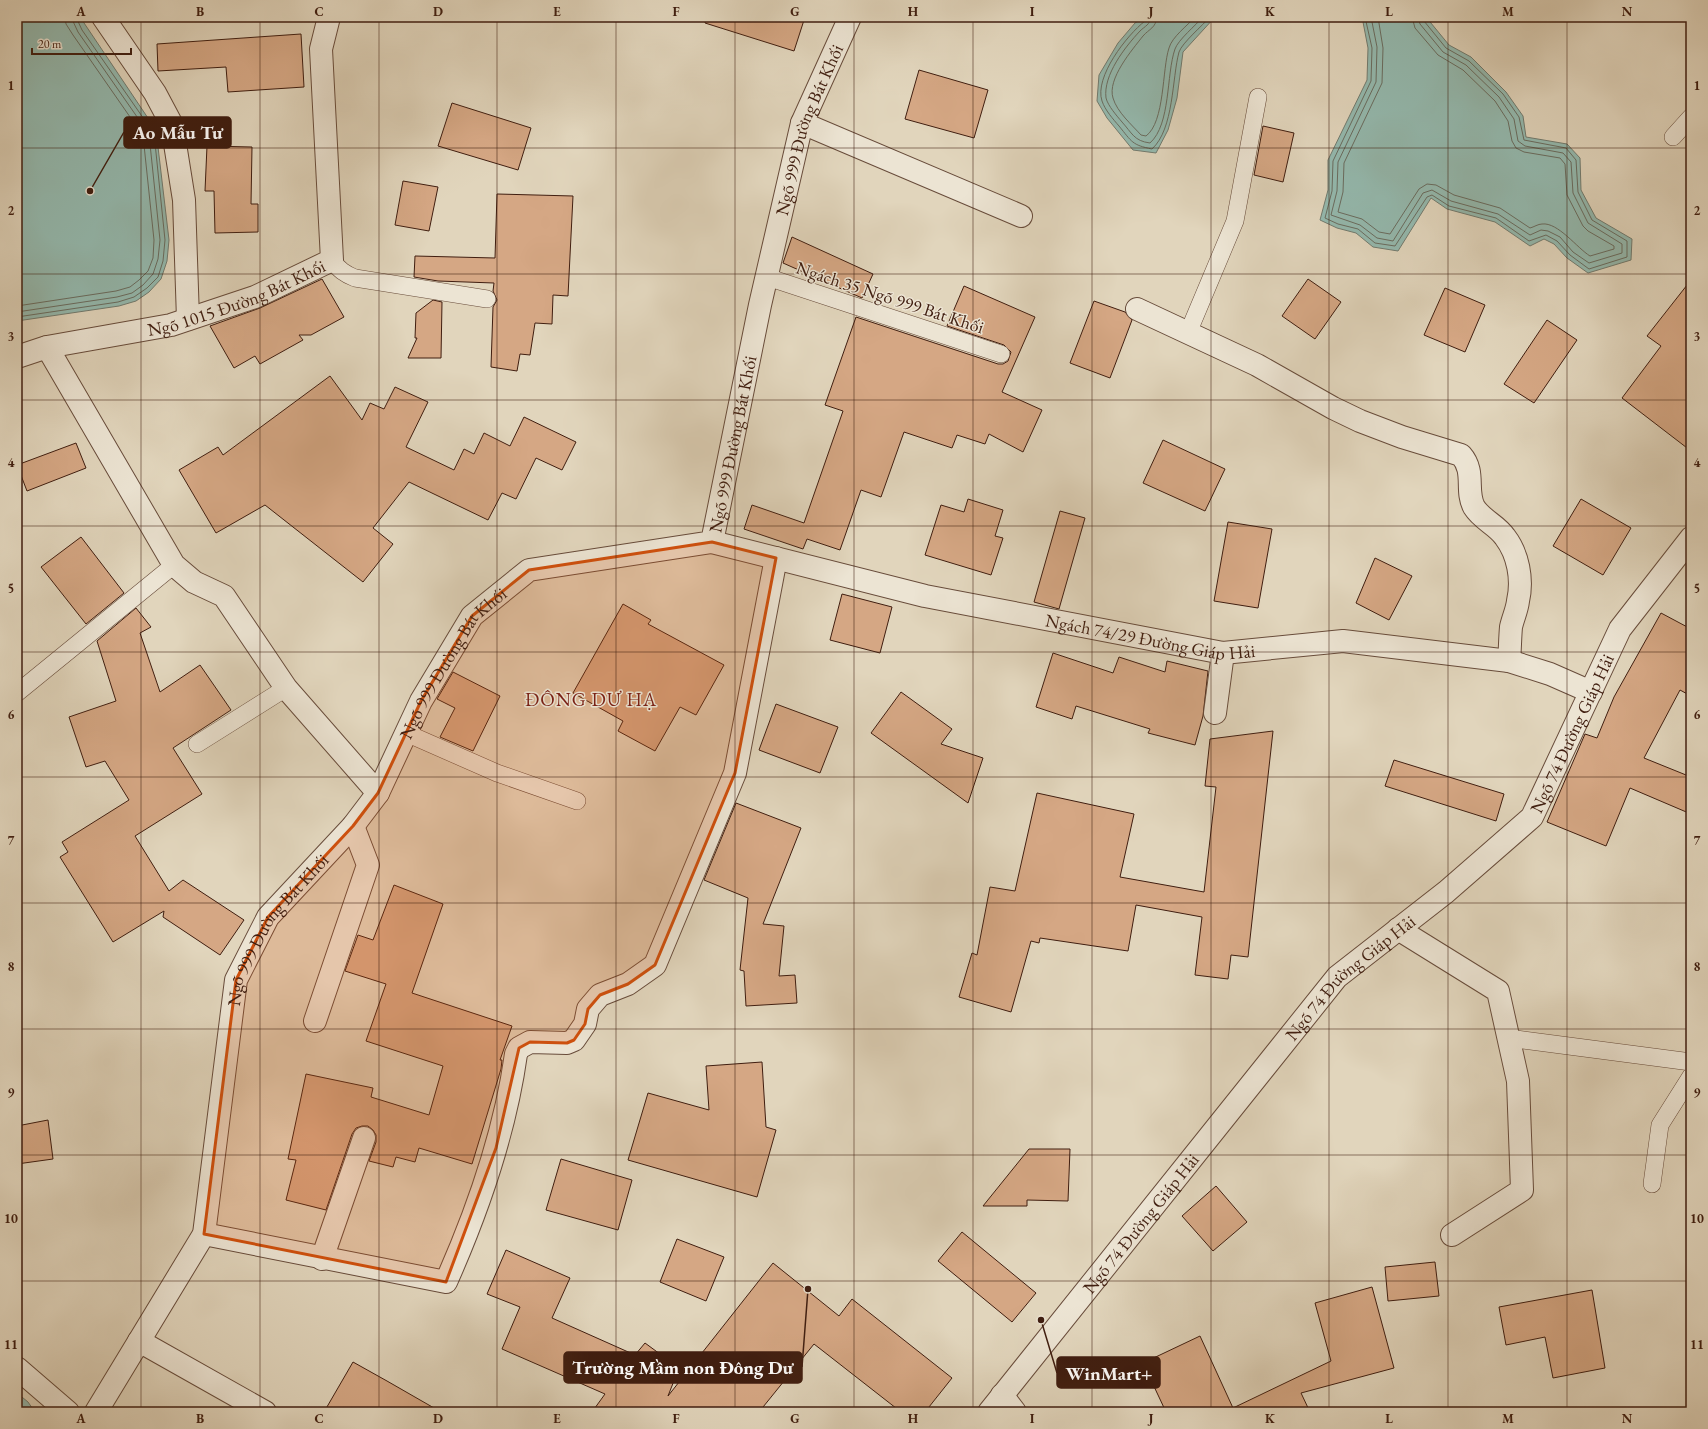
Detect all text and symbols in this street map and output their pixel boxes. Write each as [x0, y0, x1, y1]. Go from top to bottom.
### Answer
text: A [75, 3, 86, 20]
text: B [196, 3, 204, 20]
text: C [314, 3, 324, 20]
text: D [433, 3, 443, 20]
text: E [553, 3, 561, 20]
text: F [672, 3, 680, 20]
text: G [790, 3, 800, 20]
text: H [908, 3, 919, 20]
text: I [1030, 3, 1035, 20]
text: J [1147, 3, 1154, 20]
text: K [1265, 3, 1276, 20]
text: L [1385, 3, 1393, 20]
text: M [1502, 3, 1514, 20]
text: N [1622, 3, 1633, 20]
scale bar [32, 30, 131, 56]
text: 20 m [38, 36, 62, 52]
street label: Ngõ 999 Đường Bát Khối [770, 40, 848, 218]
text: 1 [8, 77, 15, 94]
text: 1 [1694, 77, 1701, 94]
callout: Ao Mẫu Tư [124, 117, 231, 148]
text: Ao Mẫu Tư [131, 120, 224, 145]
text: 2 [8, 202, 15, 219]
text: 2 [1694, 202, 1701, 219]
street label: Ngõ 1015 Đường Bát Khối [146, 253, 329, 340]
street label: Ngách 35 Ngõ 999 Bát Khối [793, 256, 987, 338]
text: 3 [8, 328, 15, 345]
text: 3 [1694, 328, 1701, 345]
street label: Ngõ 999 Đường Bát Khối [703, 353, 761, 534]
text: 4 [8, 454, 15, 471]
text: 4 [1694, 454, 1701, 471]
text: 5 [8, 580, 14, 597]
text: 5 [1694, 580, 1700, 597]
street label: Ngõ 999 Đường Bát Khối [394, 581, 511, 742]
street label: Ngách 74/29 Đường Giáp Hải [1044, 608, 1257, 665]
street label: Ngõ 74 Đường Giáp Hải [1524, 649, 1619, 816]
district label: ĐÔNG DƯ HẠ [525, 687, 657, 712]
text: 6 [8, 706, 15, 723]
text: 6 [1694, 706, 1701, 723]
text: 7 [8, 832, 15, 849]
text: 7 [1694, 832, 1701, 849]
street label: Ngõ 999 Đường Bát Khối [221, 848, 333, 1007]
street label: Ngõ 74 Đường Giáp Hải [1280, 909, 1420, 1045]
text: 8 [8, 958, 15, 975]
text: 8 [1694, 958, 1701, 975]
text: 9 [8, 1084, 15, 1101]
text: 9 [1694, 1084, 1701, 1101]
street label: Ngõ 74 Đường Giáp Hải [1077, 1148, 1204, 1298]
text: 10 [4, 1210, 18, 1227]
text: 10 [1690, 1210, 1704, 1227]
text: 11 [4, 1336, 18, 1353]
text: 11 [1690, 1336, 1704, 1353]
callout: Trường Mầm non Đông Dư [564, 1352, 802, 1383]
text: Trường Mầm non Đông Dư [572, 1355, 795, 1380]
callout: WinMart+ [1057, 1357, 1160, 1388]
text: WinMart+ [1066, 1361, 1152, 1386]
text: A [75, 1410, 86, 1427]
text: B [196, 1410, 204, 1427]
text: C [314, 1410, 324, 1427]
text: D [433, 1410, 443, 1427]
text: E [553, 1410, 561, 1427]
text: F [672, 1410, 680, 1427]
text: G [790, 1410, 800, 1427]
text: H [908, 1410, 919, 1427]
text: I [1030, 1410, 1035, 1427]
text: J [1147, 1410, 1154, 1427]
text: K [1265, 1410, 1276, 1427]
text: L [1385, 1410, 1393, 1427]
text: M [1502, 1410, 1514, 1427]
text: N [1622, 1410, 1633, 1427]

